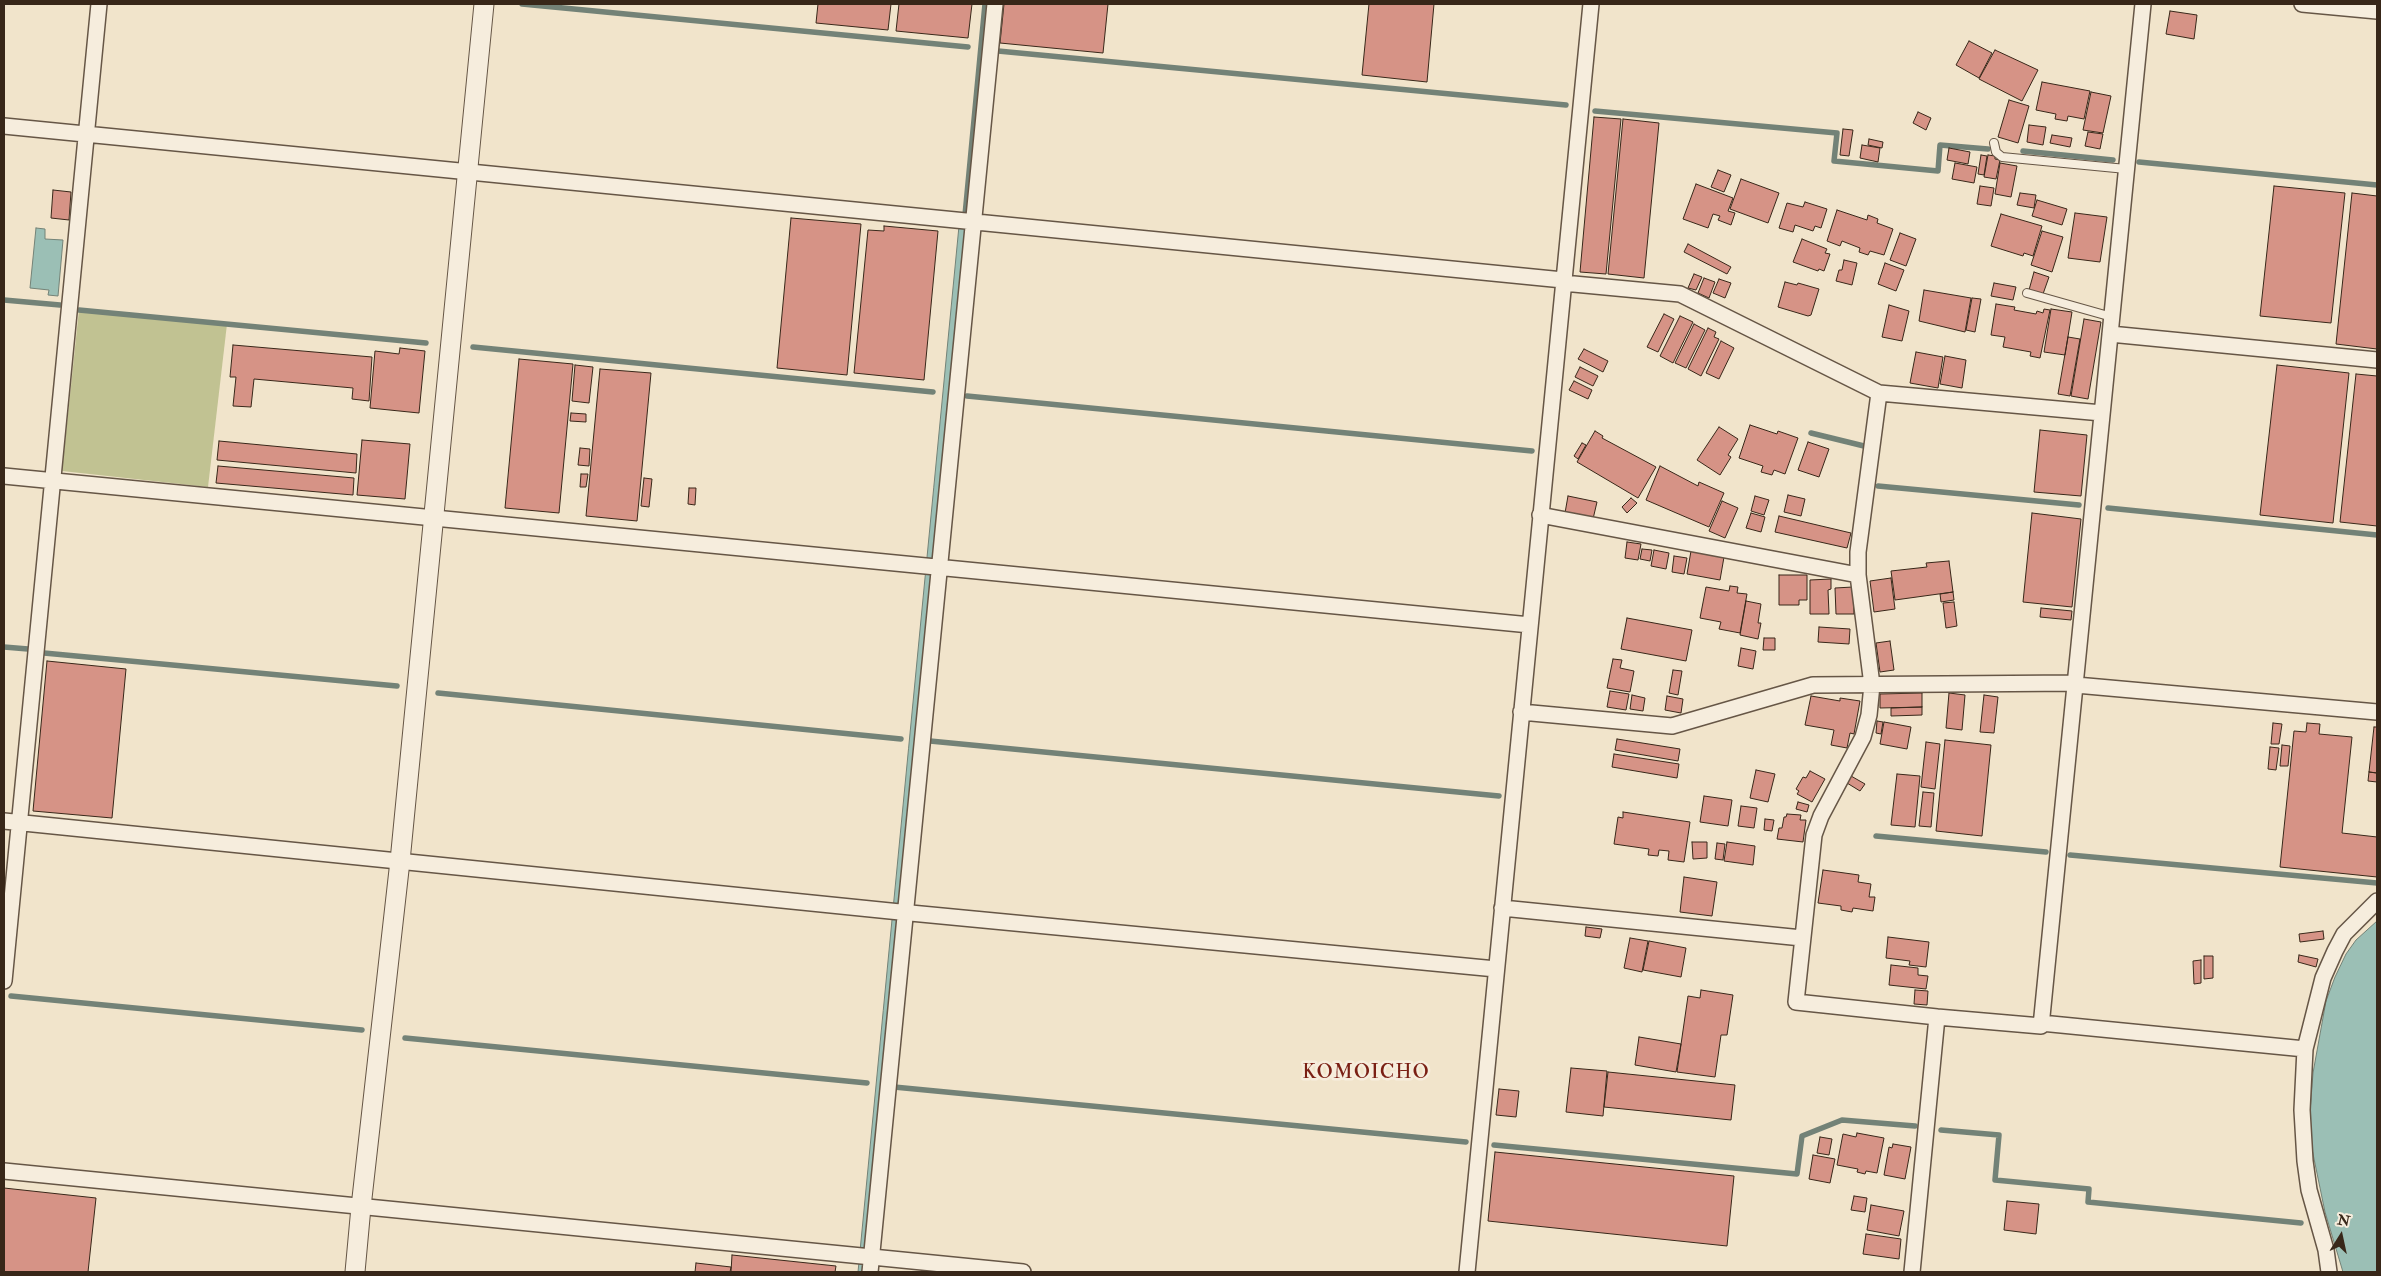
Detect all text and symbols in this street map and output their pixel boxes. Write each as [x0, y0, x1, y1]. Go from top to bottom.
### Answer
district label: KOMOICHO [1301, 1062, 1431, 1086]
north arrow [2316, 1211, 2366, 1261]
text: N [2336, 1211, 2351, 1230]

